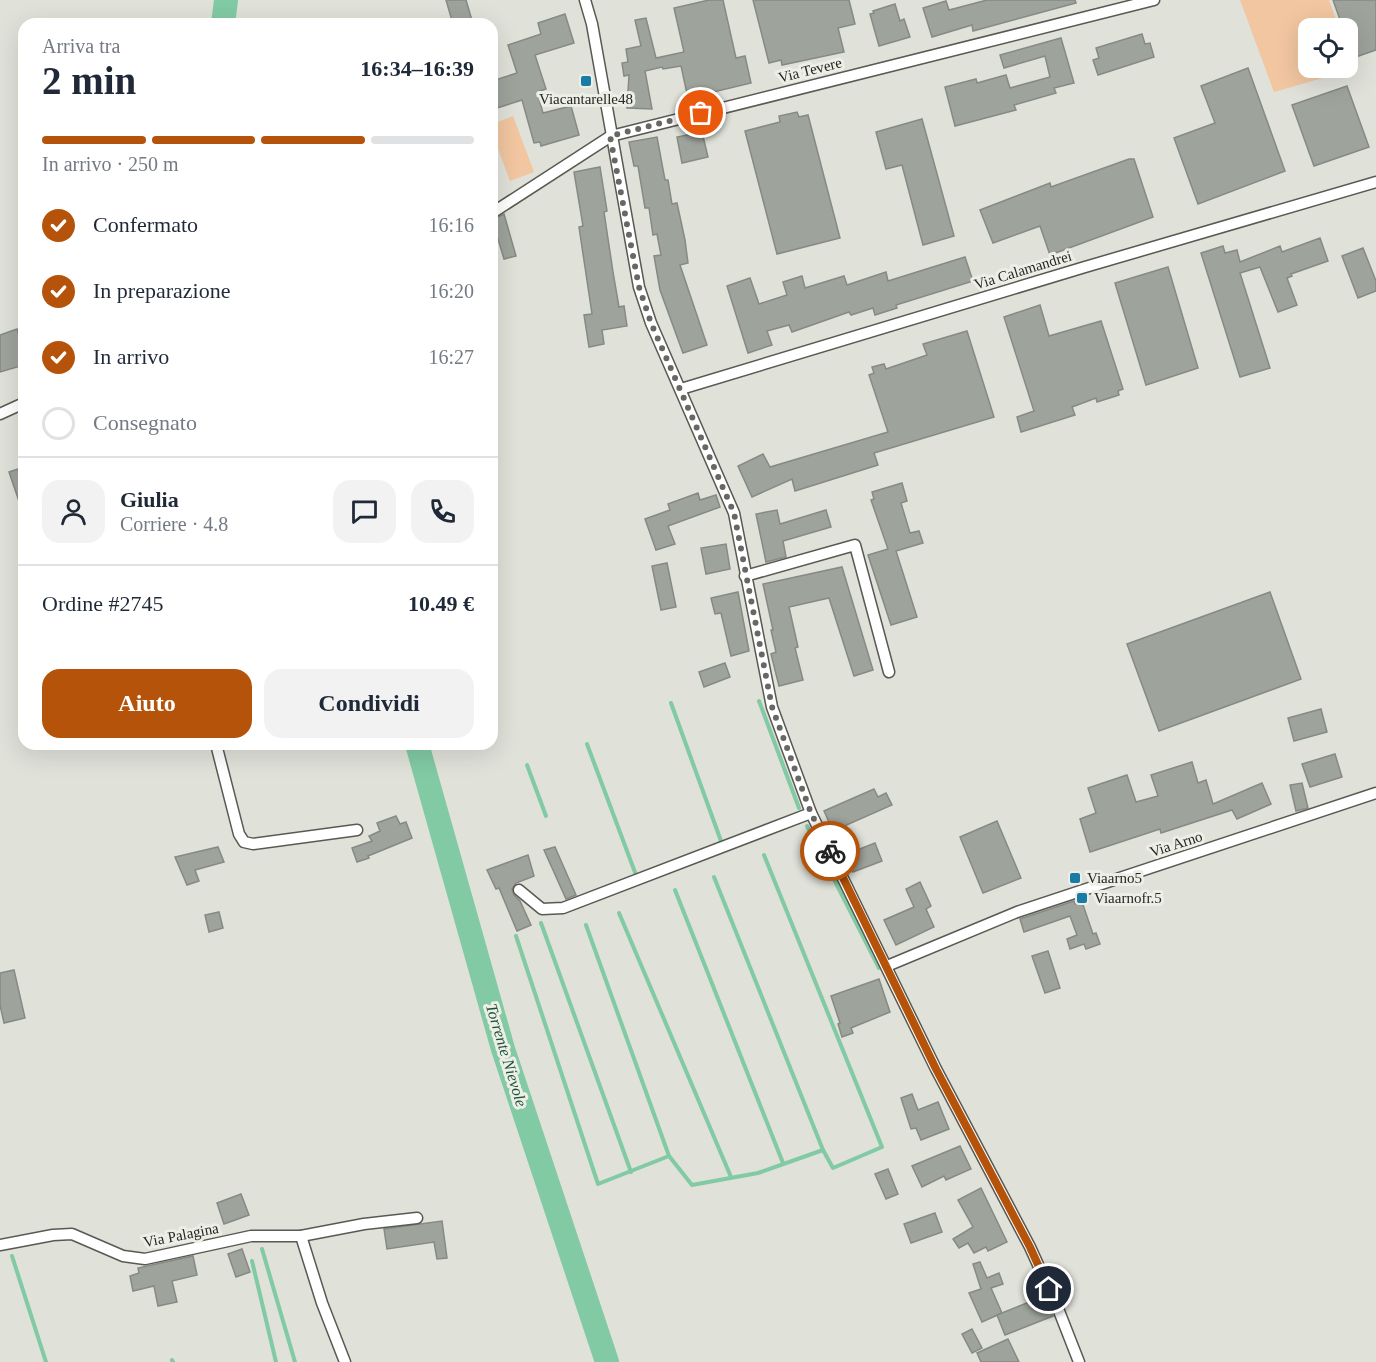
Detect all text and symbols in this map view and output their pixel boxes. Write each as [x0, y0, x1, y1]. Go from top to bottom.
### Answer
map controls [1298, 18, 1358, 78]
button: locate [1298, 18, 1358, 78]
text: Arriva tra [42, 35, 120, 57]
street label: Via Tevere [777, 54, 844, 86]
text: 16:34–16:39 [360, 56, 474, 81]
text: 2 min [42, 59, 136, 102]
marker: Viacantarelle48 [579, 74, 593, 88]
pin [675, 87, 726, 138]
place label: Viacantarelle48 [539, 91, 633, 107]
icon: bag [684, 96, 717, 129]
text: In arrivo · 250 m [42, 153, 179, 175]
icon: check [42, 209, 75, 242]
text: Confermato [93, 212, 198, 237]
text: 16:16 [428, 214, 474, 236]
street label: Via Calamandrei [972, 248, 1074, 292]
icon: check [42, 275, 75, 308]
text: In preparazione [93, 278, 230, 303]
text: 16:20 [428, 280, 474, 302]
icon: check [42, 341, 75, 374]
text: In arrivo [93, 344, 169, 369]
text: 16:27 [428, 346, 474, 368]
text: Consegnato [93, 410, 197, 435]
button: person [42, 480, 105, 543]
button: chat [333, 480, 396, 543]
button: phone [411, 480, 474, 543]
text: Giulia [120, 487, 179, 512]
text: Corriere · 4.8 [120, 513, 228, 535]
text: Ordine #2745 [42, 591, 164, 616]
text: 10.49 € [408, 591, 474, 616]
button: Aiuto [42, 669, 252, 738]
button: Condividi [264, 669, 474, 738]
courier [800, 821, 860, 881]
street label: Via Arno [1148, 828, 1204, 860]
icon: bike [814, 835, 847, 868]
place label: Viaarno5 [1087, 870, 1142, 886]
marker: Viaarno5 [1068, 871, 1082, 885]
place label: Viaarnofr.5 [1094, 890, 1162, 906]
marker: Viaarnofr.5 [1075, 891, 1089, 905]
water label: Torrente Nievole [483, 1002, 530, 1109]
street label: Via Palagina [142, 1220, 220, 1250]
pin [1023, 1263, 1074, 1314]
icon: home [1032, 1272, 1065, 1305]

